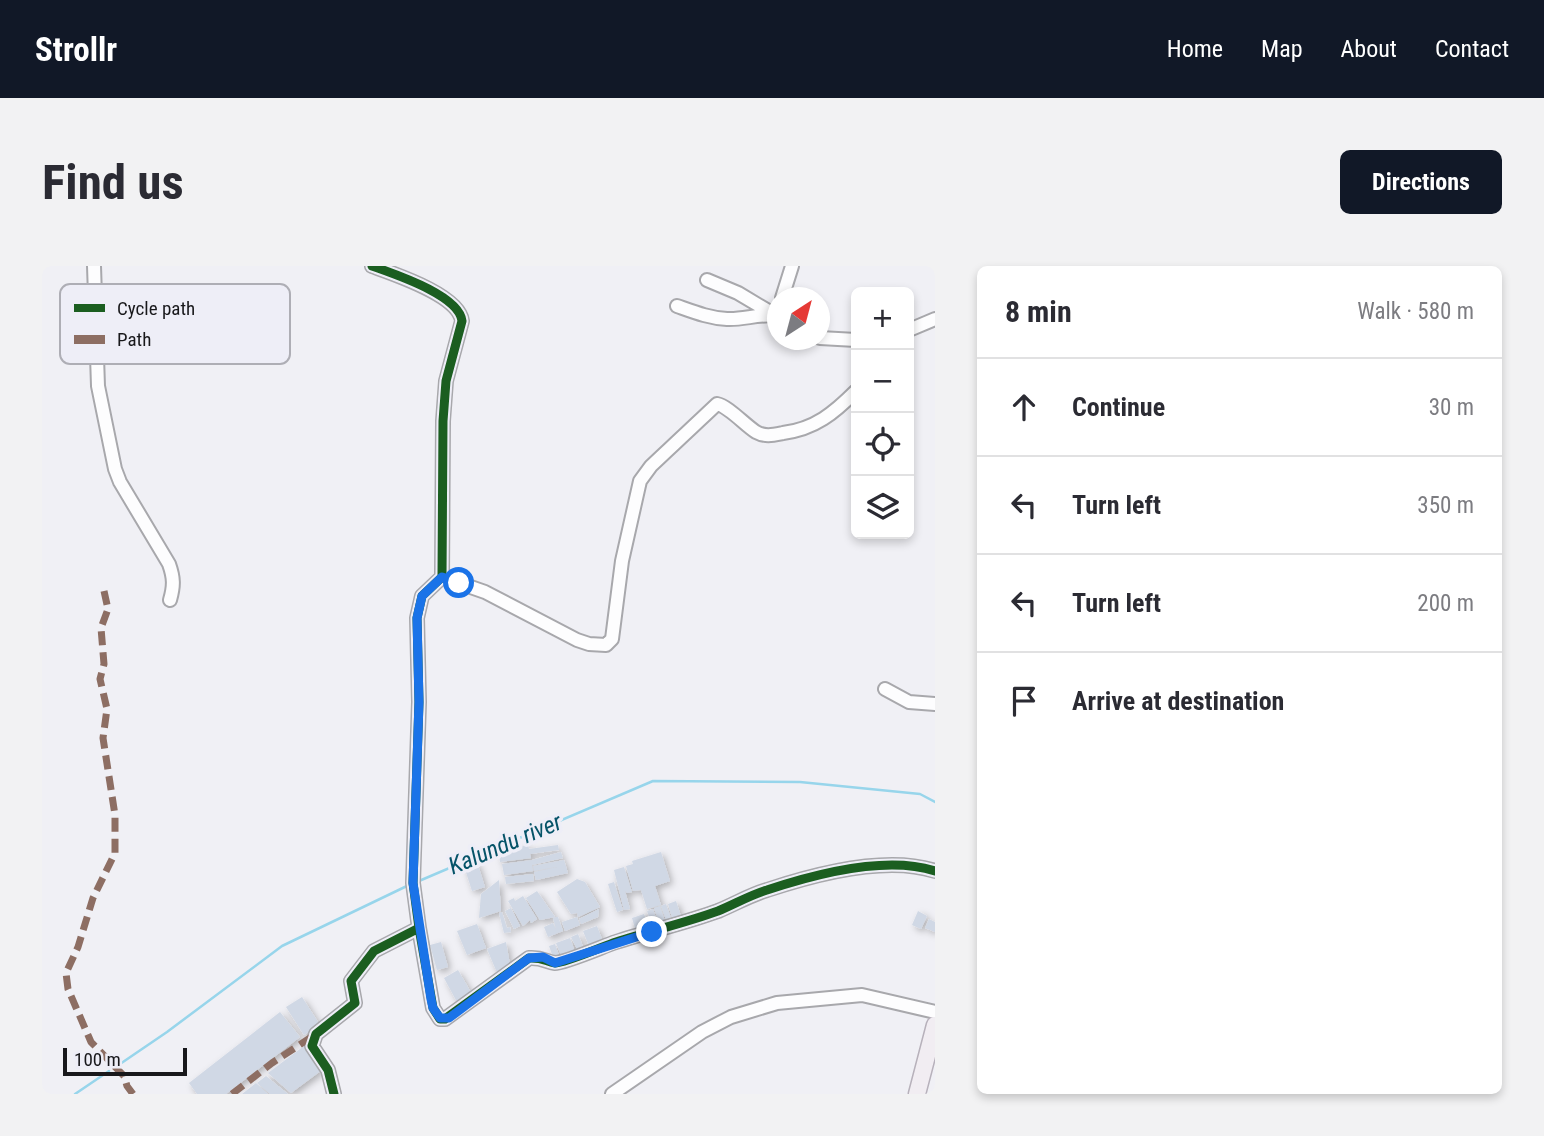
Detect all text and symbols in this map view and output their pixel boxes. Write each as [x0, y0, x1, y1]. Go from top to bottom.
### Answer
text: Strollr [35, 30, 117, 69]
text: Home [1167, 35, 1223, 63]
text: Map [1261, 35, 1303, 63]
text: About [1341, 35, 1397, 63]
text: Contact [1435, 35, 1509, 63]
button: Directions [1340, 150, 1502, 214]
text: Find us [42, 154, 184, 211]
legend [60, 284, 290, 364]
north arrow [767, 287, 830, 350]
map controls [851, 287, 914, 539]
button: + [851, 287, 914, 350]
text: 8 min [1005, 294, 1072, 329]
text: Cycle path [117, 297, 195, 320]
text: Walk · 580 m [1357, 298, 1474, 325]
text: Path [117, 328, 151, 351]
button: − [851, 350, 914, 413]
icon: ahead [1005, 388, 1043, 426]
text: Continue [1072, 392, 1165, 422]
text: 30 m [1429, 394, 1474, 421]
button: locate [851, 413, 914, 476]
button: layers [851, 476, 914, 539]
icon: left [1005, 486, 1043, 524]
text: Turn left [1072, 490, 1161, 520]
text: 350 m [1417, 492, 1474, 519]
route start [443, 567, 474, 598]
icon: left [1005, 584, 1043, 622]
text: Turn left [1072, 588, 1161, 618]
text: 200 m [1417, 590, 1474, 617]
icon: arrive [1005, 682, 1043, 720]
text: Arrive at destination [1072, 686, 1284, 716]
water label: Kalundu river [444, 807, 567, 880]
route end [636, 916, 667, 947]
scale bar [63, 1045, 187, 1077]
text: 100 m [74, 1048, 121, 1071]

